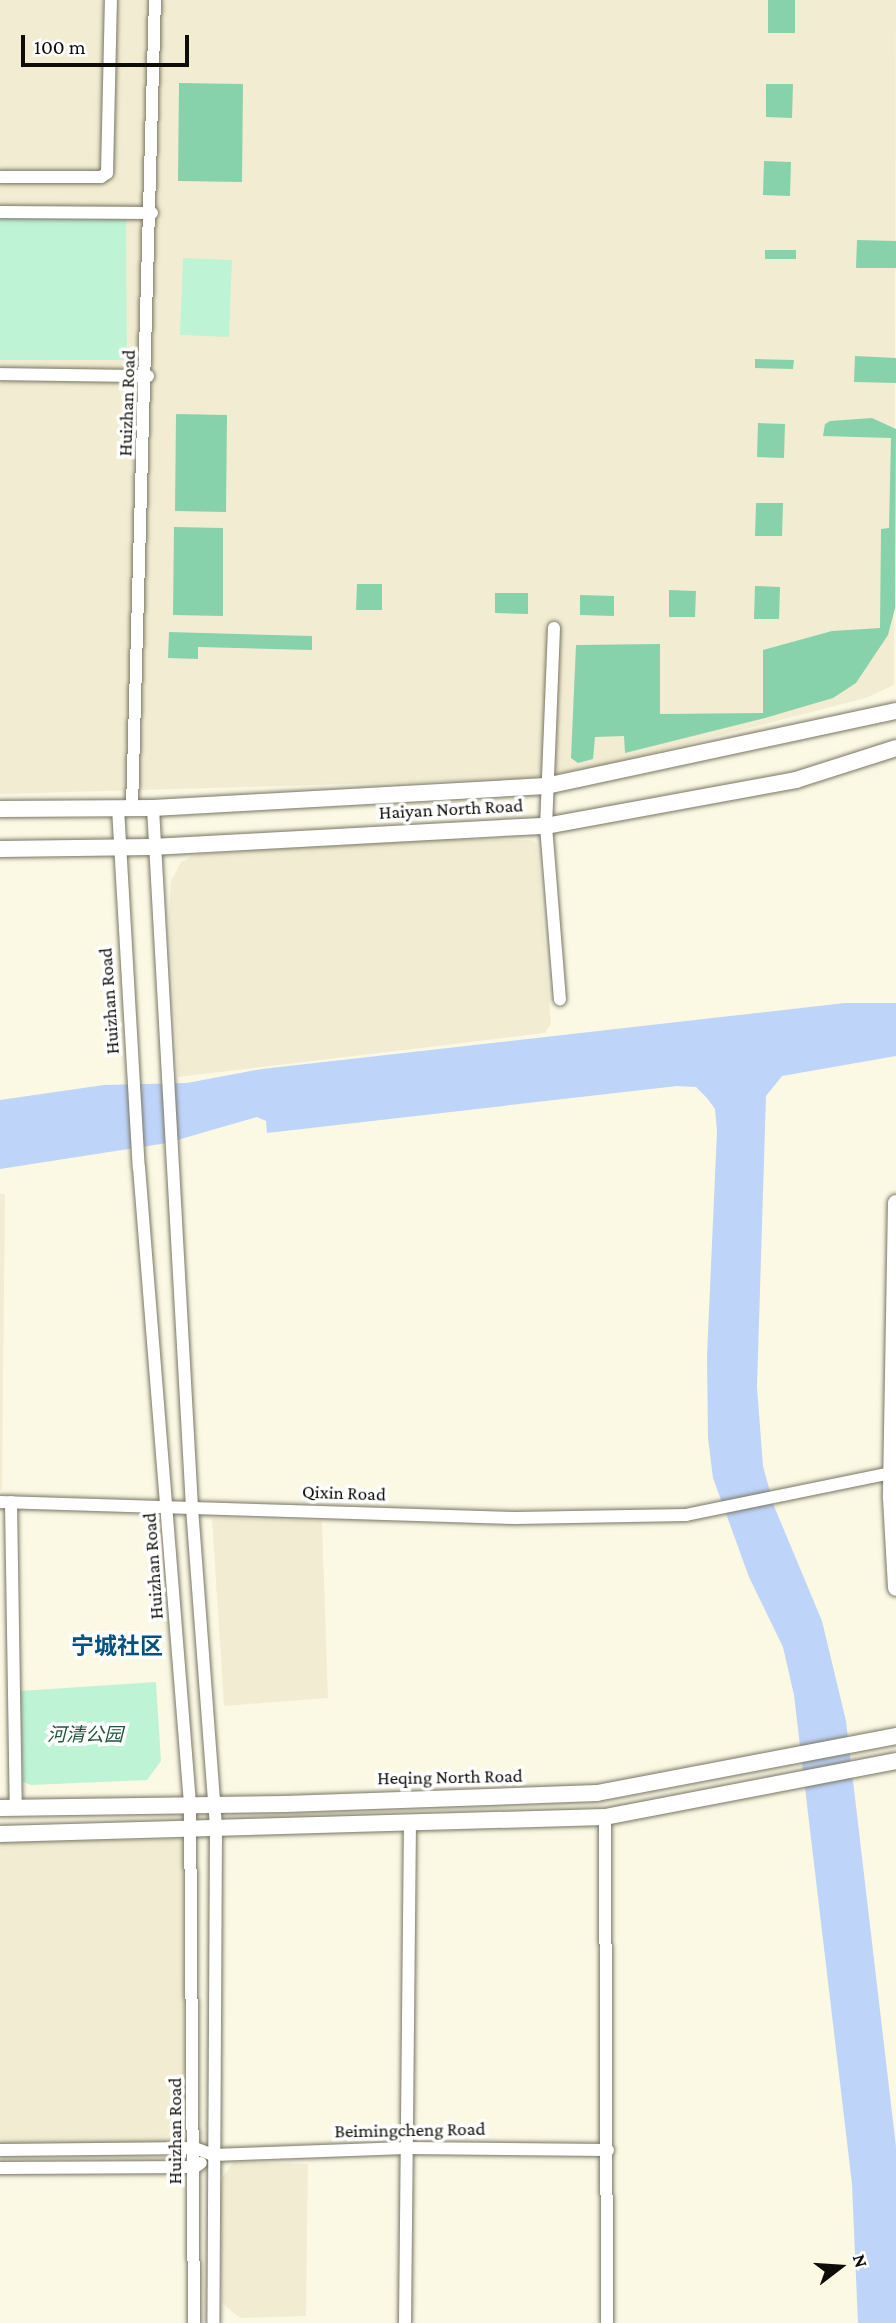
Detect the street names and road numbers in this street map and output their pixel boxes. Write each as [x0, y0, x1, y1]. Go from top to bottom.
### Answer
street label: Huizhan Road [114, 349, 140, 457]
street label: Haiyan North Road [378, 794, 524, 824]
street label: Huizhan Road [94, 947, 124, 1055]
street label: Qixin Road [302, 1480, 386, 1506]
street label: Huizhan Road [138, 1512, 168, 1620]
street label: Heqing North Road [377, 1764, 523, 1790]
street label: Huizhan Road [164, 2078, 186, 2184]
street label: Beimingcheng Road [334, 2117, 486, 2143]

